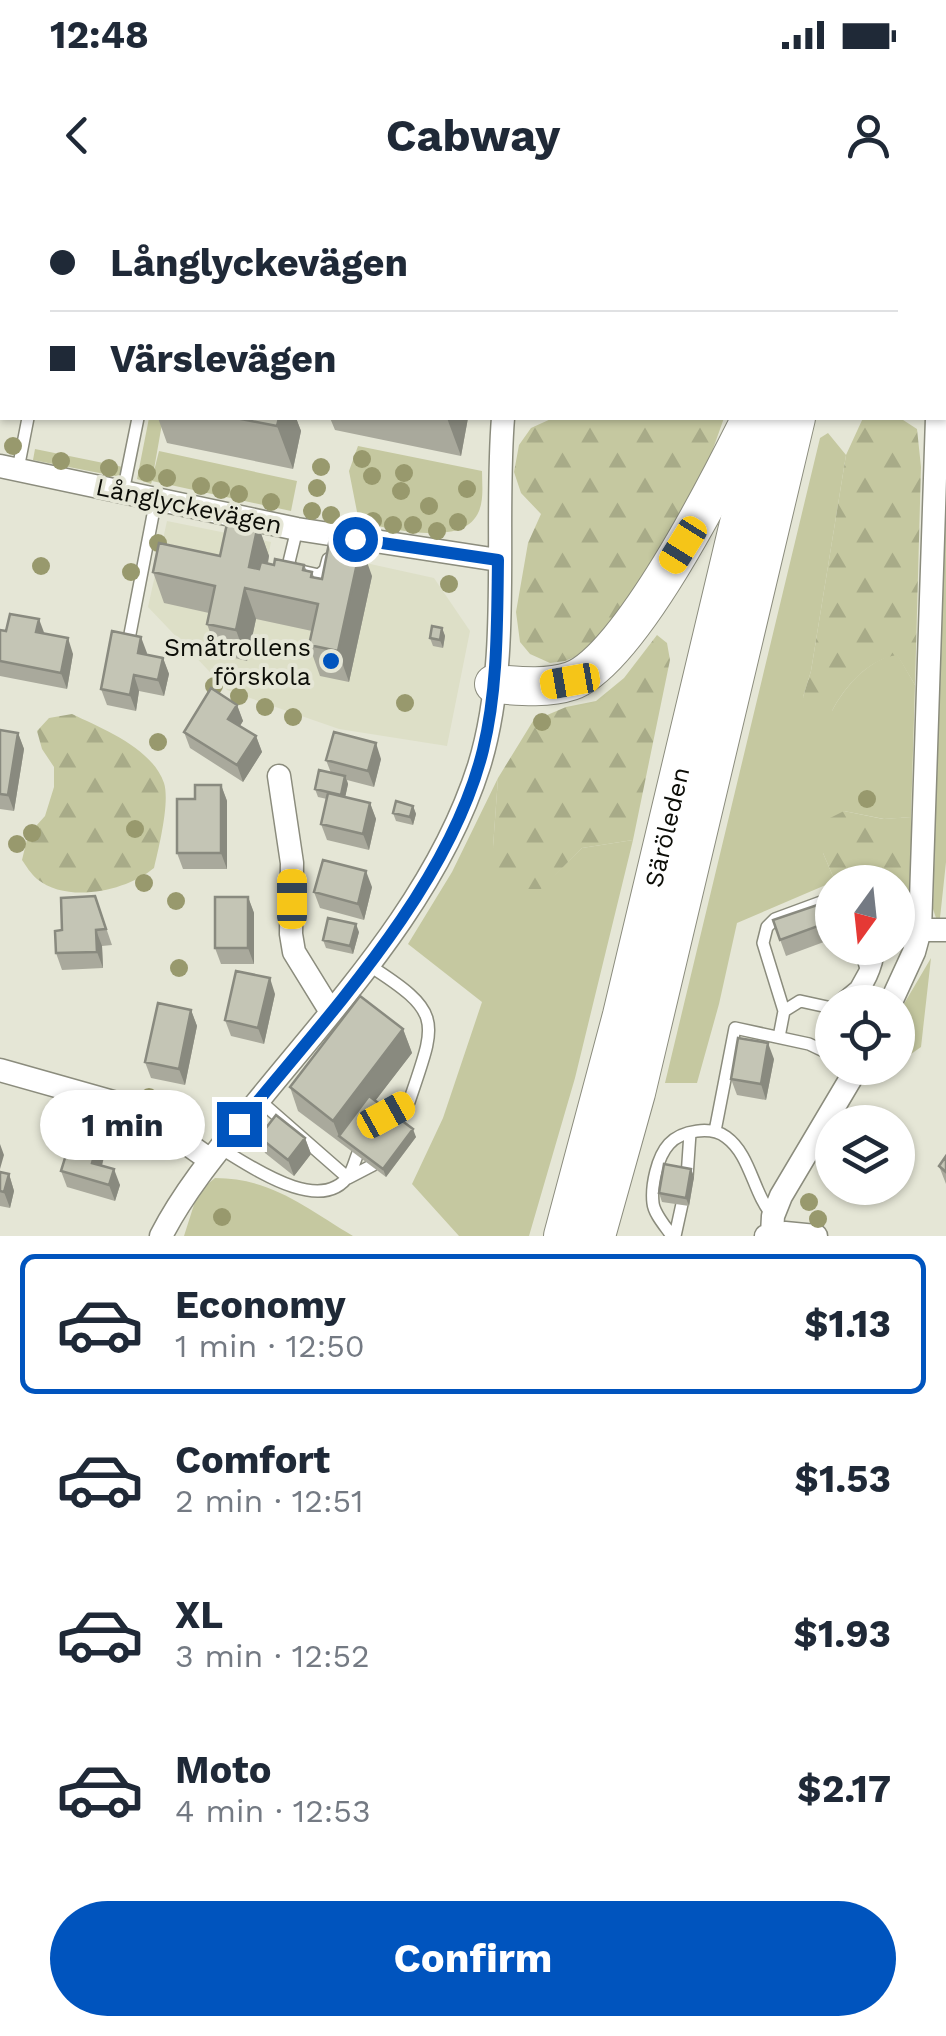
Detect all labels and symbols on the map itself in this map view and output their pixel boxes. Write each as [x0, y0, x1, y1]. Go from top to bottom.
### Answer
street label: Långlyckevägen [93, 472, 285, 540]
car [654, 512, 712, 578]
route start [333, 517, 378, 562]
place label: Småtrollens förskola [164, 633, 311, 691]
marker: Småtrollens förskola [320, 650, 342, 672]
car [538, 661, 602, 701]
street label: Säröleden [638, 764, 695, 890]
north arrow [815, 865, 915, 965]
car [277, 869, 307, 929]
car [352, 1087, 420, 1143]
callout: 1 min [39, 1089, 204, 1159]
route end [217, 1102, 262, 1147]

